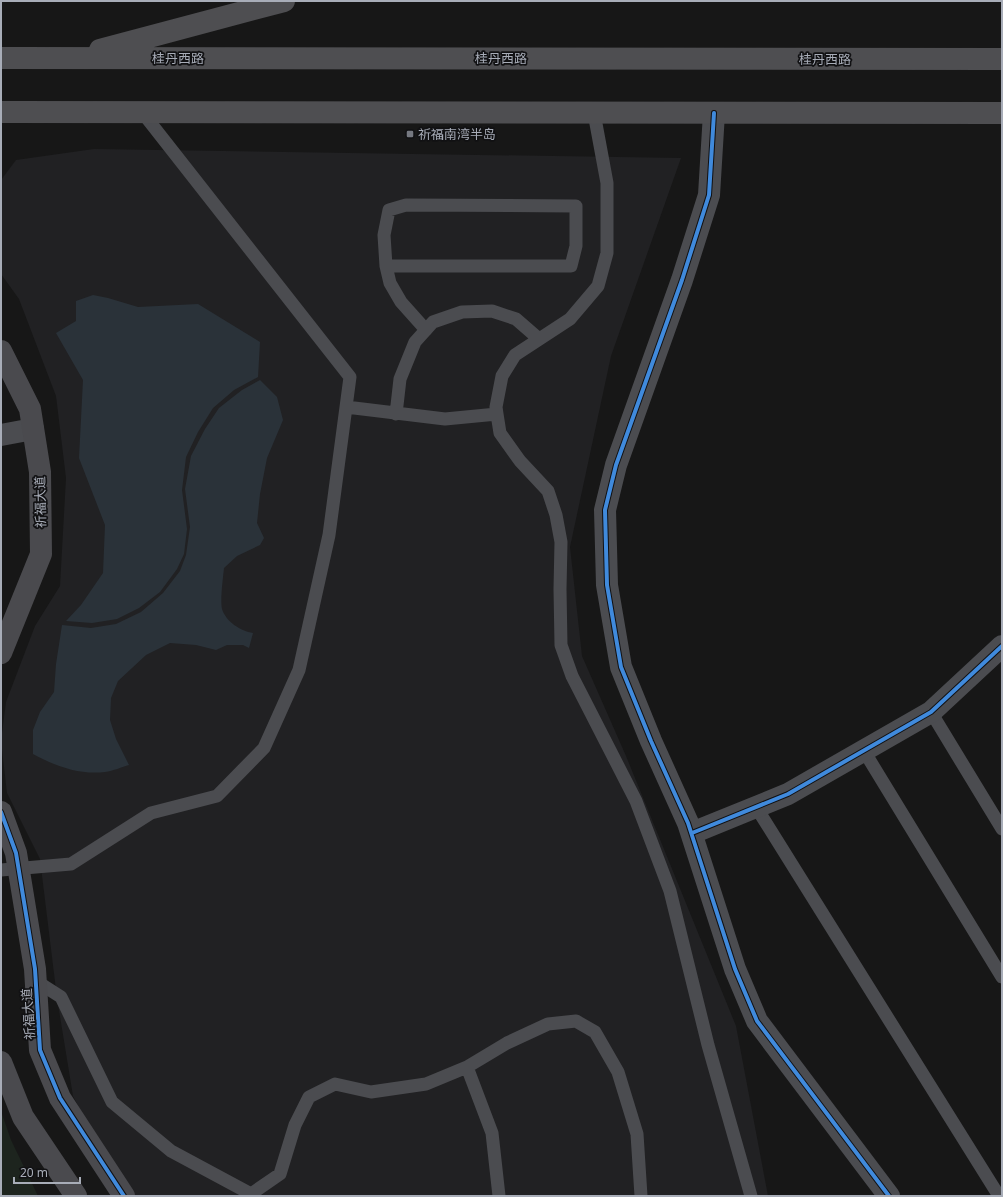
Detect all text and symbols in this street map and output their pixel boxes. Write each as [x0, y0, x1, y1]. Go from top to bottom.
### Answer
street label: 桂丹西路 [152, 49, 204, 67]
street label: 桂丹西路 [475, 49, 527, 67]
street label: 桂丹西路 [799, 50, 851, 68]
place label: 祈福南湾半岛 [418, 125, 496, 143]
marker: 祈福南湾半岛 [405, 129, 415, 139]
street label: 祈福大道 [31, 476, 49, 528]
street label: 祈福大道 [17, 987, 39, 1041]
scale bar [14, 1159, 80, 1185]
text: 20 m [20, 1164, 48, 1181]

